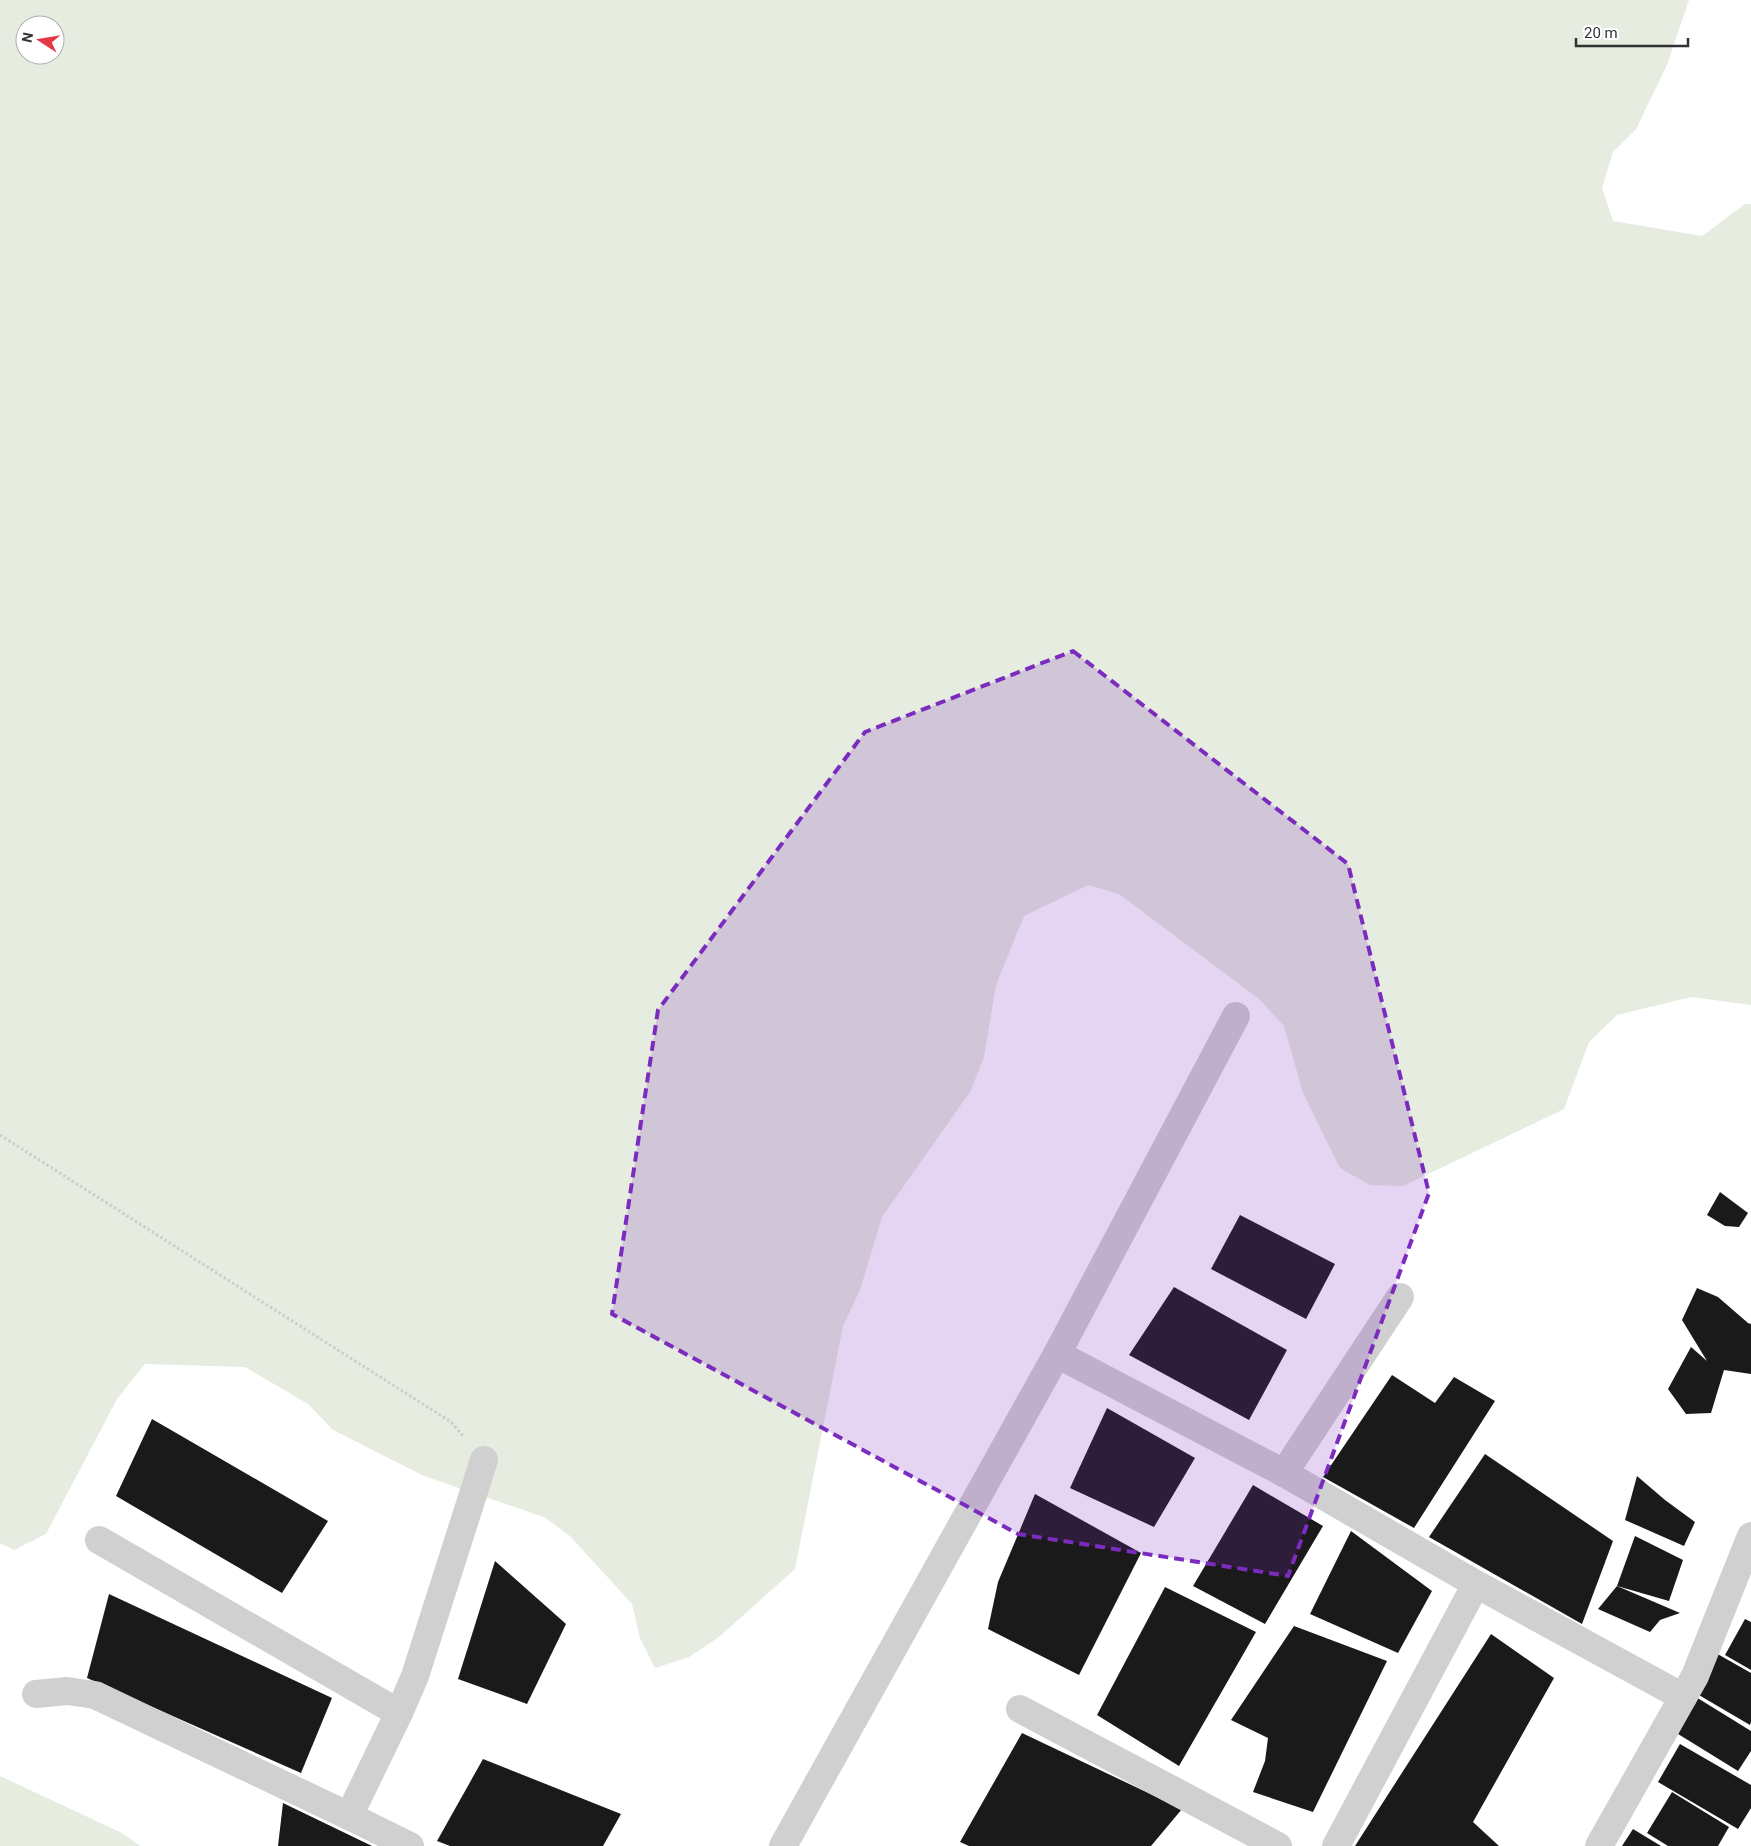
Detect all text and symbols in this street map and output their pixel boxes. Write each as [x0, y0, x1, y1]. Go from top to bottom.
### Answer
north arrow [15, 15, 65, 65]
scale bar [1576, 15, 1688, 47]
text: 20 m [1584, 24, 1618, 42]
text: N [18, 31, 36, 44]

